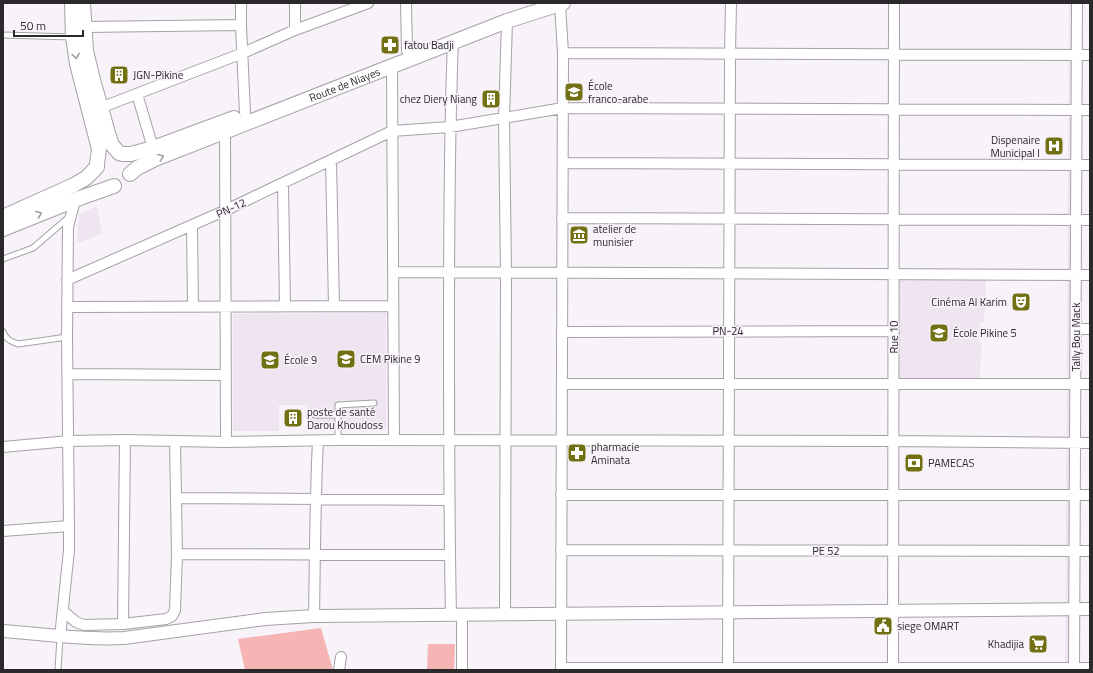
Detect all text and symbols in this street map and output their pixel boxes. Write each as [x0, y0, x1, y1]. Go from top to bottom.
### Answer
scale bar [14, 12, 83, 38]
text: 50 m [20, 16, 46, 35]
pharmacy icon: fatou Badji [379, 34, 401, 56]
place label: fatou Badji [404, 37, 454, 53]
one-way arrow [71, 53, 80, 59]
street label: Route de Niayes [307, 63, 383, 106]
building icon: JGN-Pikine [108, 64, 130, 86]
place label: JGN-Pikine [133, 67, 184, 83]
place label: École franco-arabe [588, 78, 649, 107]
school or university icon: École franco-arabe [563, 81, 585, 103]
building icon: chez Diery Niang [480, 88, 502, 110]
place label: chez Diery Niang [400, 91, 477, 107]
place label: Dispenaire Municipal I [990, 132, 1040, 161]
hospital icon: Dispenaire Municipal I [1043, 135, 1065, 157]
one-way arrow [157, 153, 164, 161]
street label: PN-12 [214, 194, 248, 222]
one-way arrow [35, 210, 42, 218]
place label: atelier de munisier [593, 221, 636, 250]
museum icon: atelier de munisier [568, 224, 590, 246]
theatre icon: Cinéma Al Karim [1010, 291, 1032, 313]
place label: Cinéma Al Karim [931, 294, 1007, 310]
street label: Tally Bou Mack [1068, 302, 1084, 371]
street label: Rue 10 [886, 321, 902, 353]
school or university icon: École Pikine 5 [928, 322, 950, 344]
street label: PN-24 [712, 323, 744, 339]
place label: École Pikine 5 [953, 325, 1017, 341]
school or university icon: CEM Pikine 9 [335, 348, 357, 370]
school or university icon: École 9 [259, 349, 281, 371]
place label: CEM Pikine 9 [360, 351, 420, 367]
place label: École 9 [284, 352, 317, 368]
place label: poste de santé Darou Khoudoss [307, 404, 383, 433]
building icon: poste de santé Darou Khoudoss [282, 407, 304, 429]
place label: pharmacie Aminata [591, 439, 640, 468]
pharmacy icon: pharmacie Aminata [566, 442, 588, 464]
bank icon: PAMECAS [903, 452, 925, 474]
place label: PAMECAS [928, 455, 974, 471]
street label: PE 52 [812, 543, 840, 559]
public building icon: siege OMART [872, 615, 894, 637]
place label: siege OMART [897, 618, 959, 634]
supermarket icon: Khadijia [1027, 633, 1049, 655]
place label: Khadijia [988, 636, 1024, 652]

